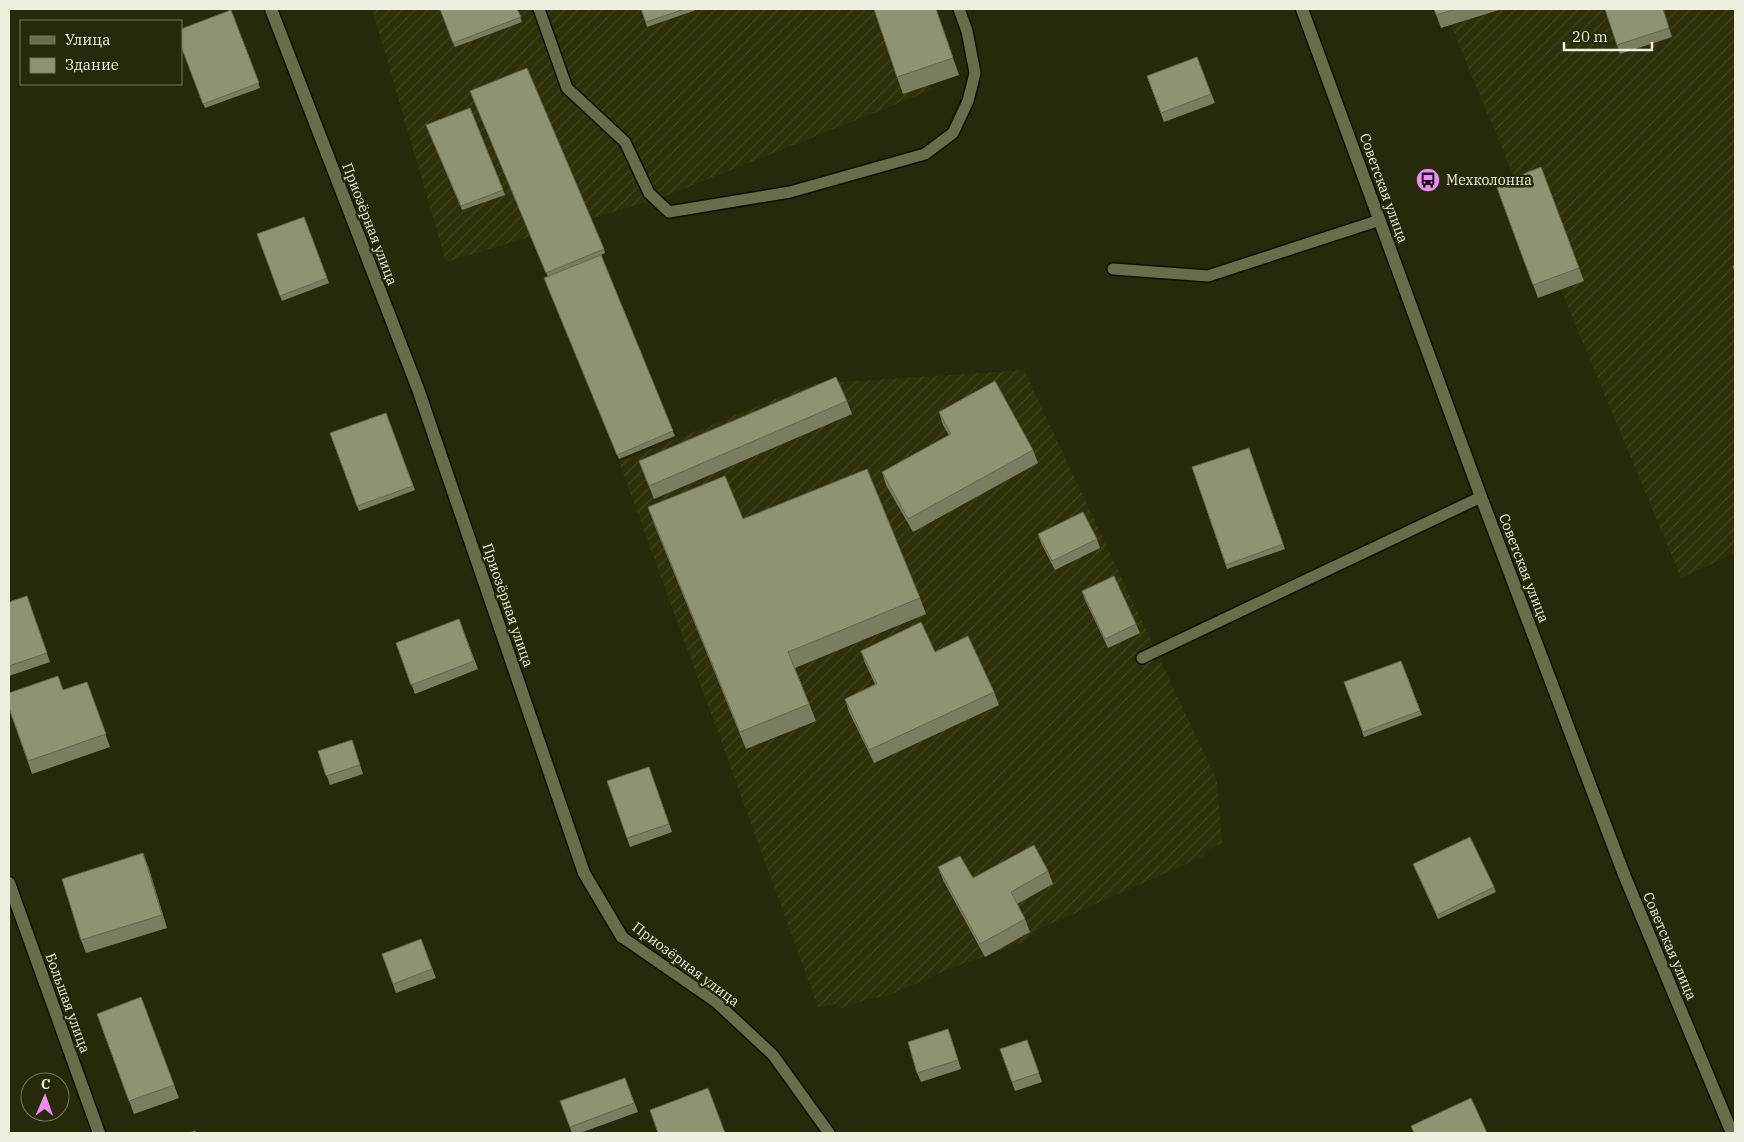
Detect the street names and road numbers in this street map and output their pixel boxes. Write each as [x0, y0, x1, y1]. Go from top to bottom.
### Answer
street label: Советская улица [1356, 131, 1412, 246]
street label: Приозёрная улица [338, 160, 402, 288]
street label: Советская улица [1495, 511, 1553, 625]
street label: Приозёрная улица [478, 541, 538, 670]
street label: Советская улица [1639, 889, 1701, 1003]
street label: Приозёрная улица [629, 918, 743, 1010]
street label: Большая улица [42, 950, 95, 1056]

